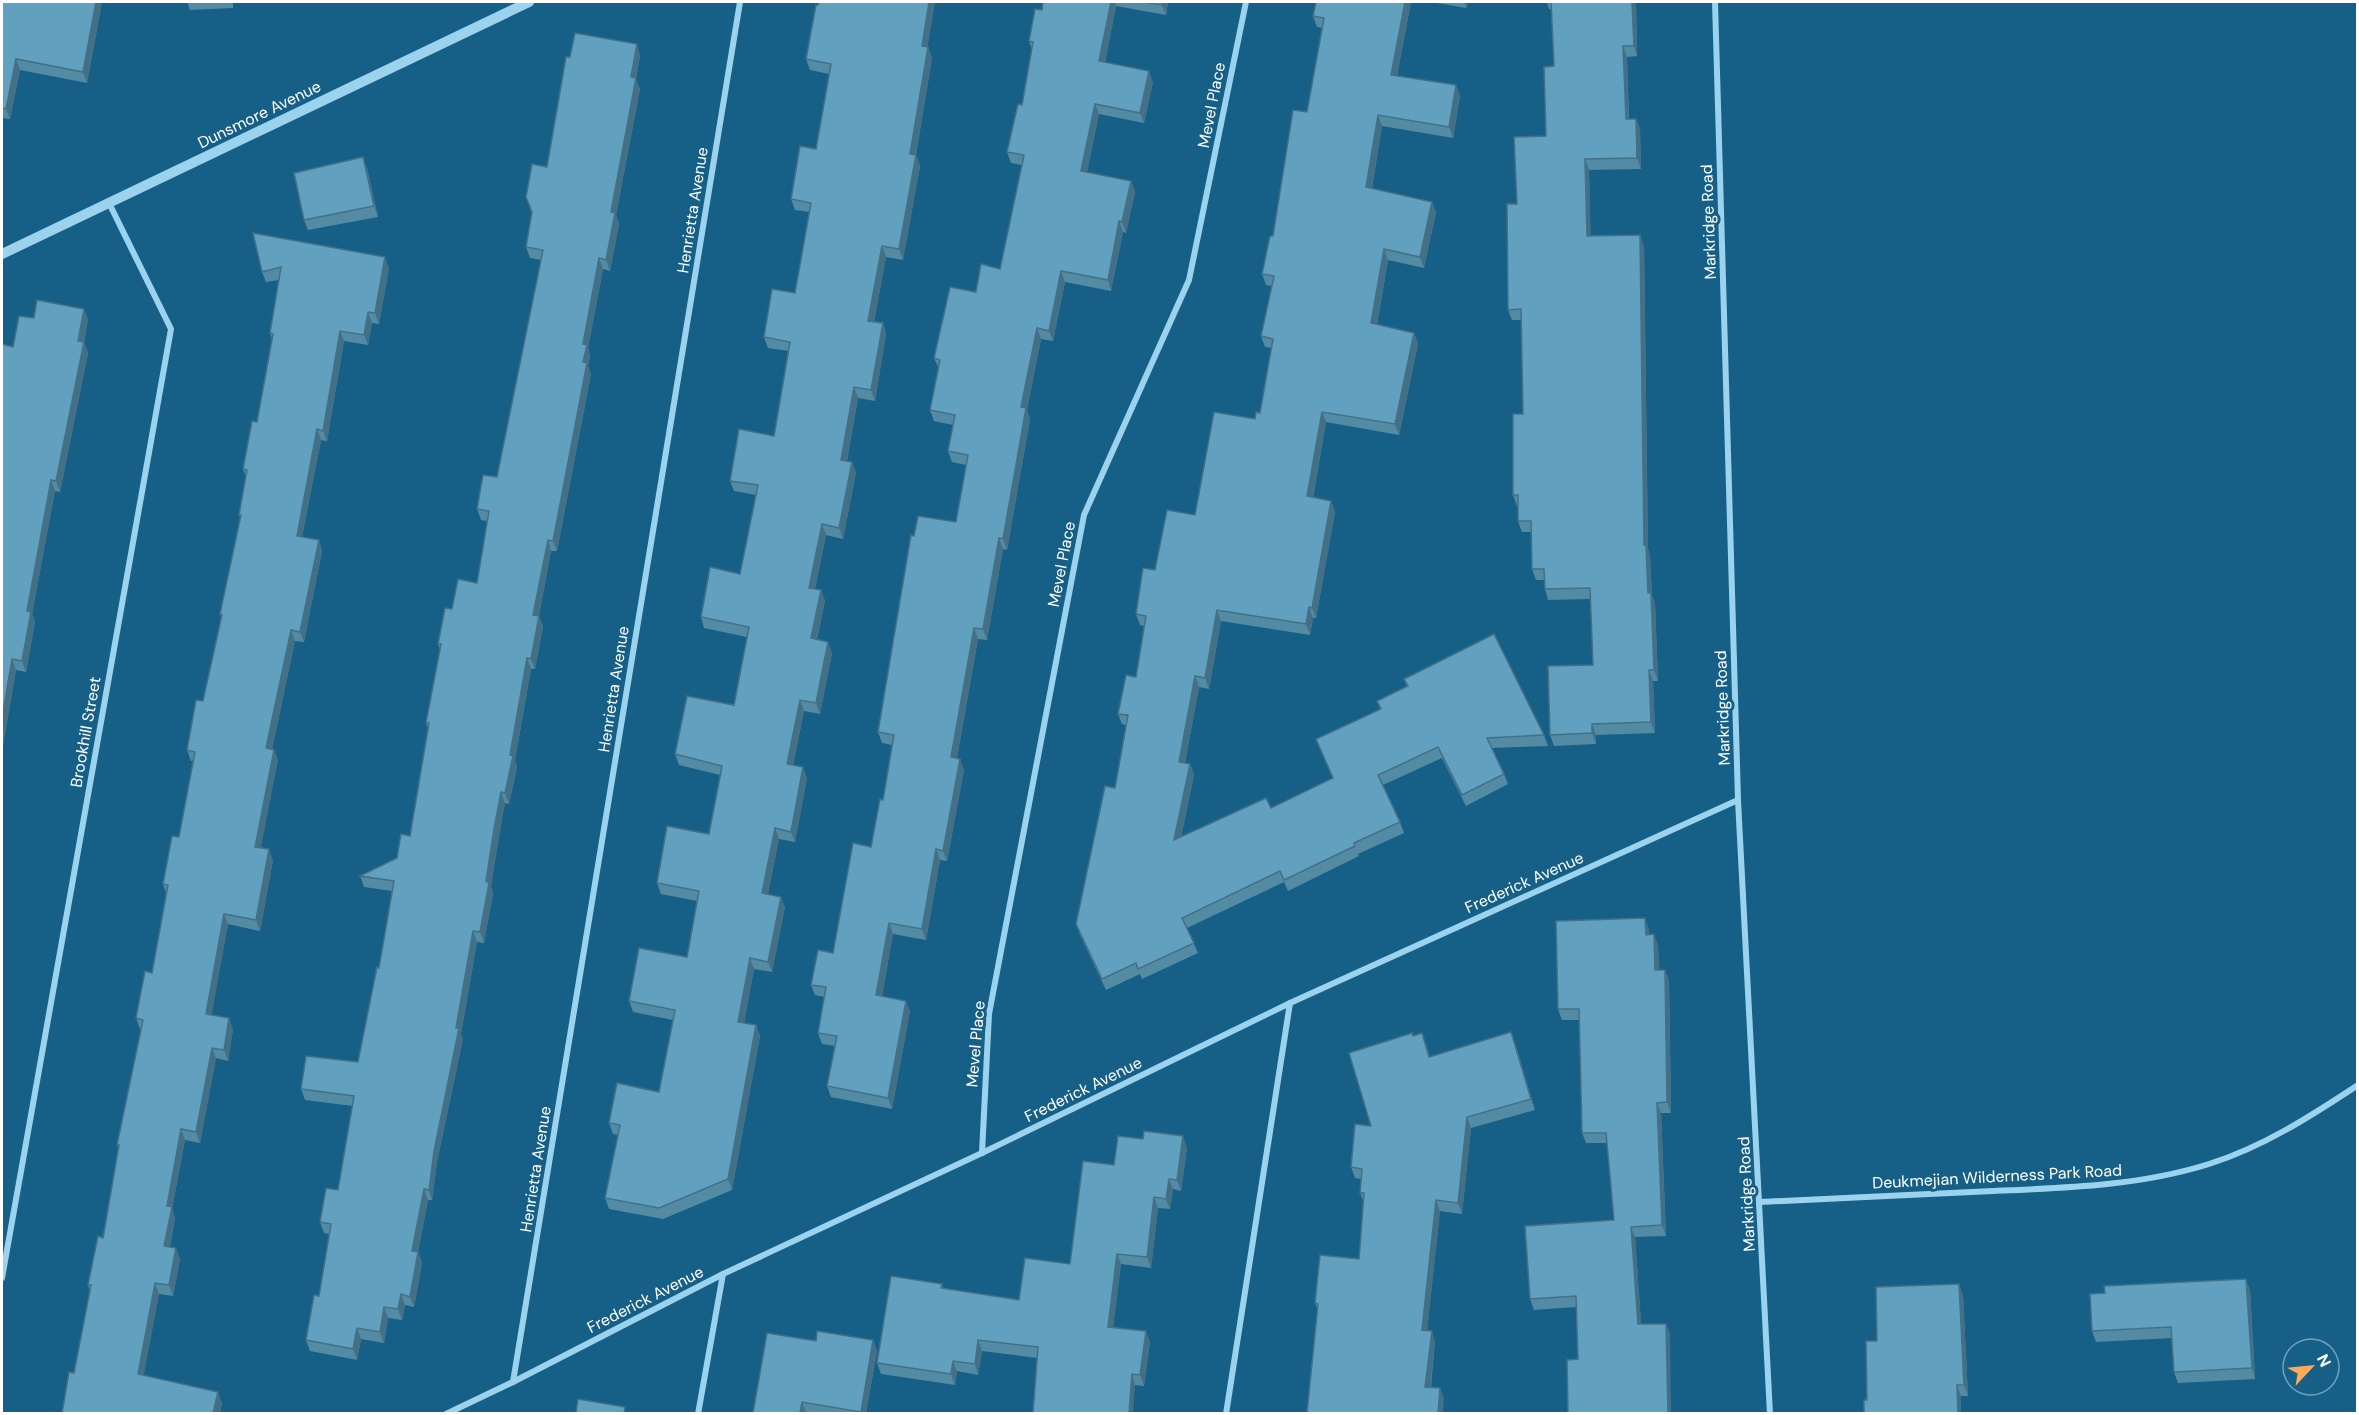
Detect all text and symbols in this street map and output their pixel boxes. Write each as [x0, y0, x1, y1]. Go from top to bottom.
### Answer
street label: Mevel Place [1193, 60, 1230, 150]
street label: Dunsmore Avenue [194, 76, 324, 153]
street label: Henrietta Avenue [672, 145, 713, 275]
street label: Markridge Road [1696, 164, 1721, 280]
street label: Mevel Place [1043, 519, 1080, 609]
street label: Henrietta Avenue [593, 624, 634, 754]
street label: Markridge Road [1710, 650, 1735, 766]
street label: Brookhill Street [65, 675, 106, 789]
street label: Frederick Avenue [1461, 847, 1587, 918]
street label: Mevel Place [961, 1000, 990, 1088]
street label: Frederick Avenue [1021, 1052, 1145, 1127]
street label: Henrietta Avenue [515, 1104, 556, 1234]
street label: Markridge Road [1733, 1136, 1760, 1252]
street label: Deukmejian Wilderness Park Road [1872, 1159, 2122, 1194]
street label: Frederick Avenue [583, 1261, 707, 1338]
north arrow [2281, 1337, 2341, 1397]
text: N [2312, 1351, 2336, 1370]

